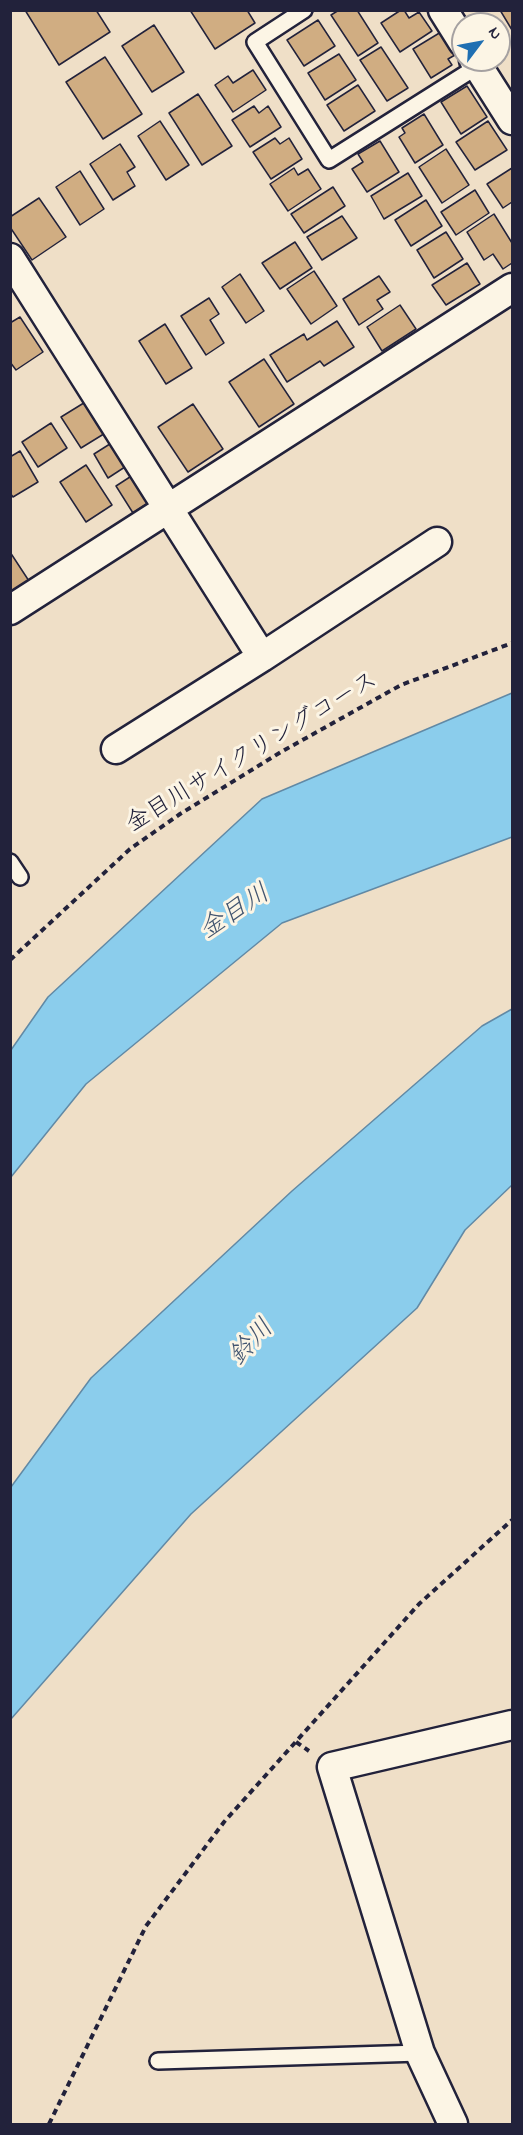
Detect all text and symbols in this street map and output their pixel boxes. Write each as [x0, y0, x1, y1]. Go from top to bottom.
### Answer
north arrow [451, 12, 511, 72]
text: N [482, 23, 508, 44]
street label: 金目川サイクリングコース [122, 667, 384, 841]
water label: 金目川 [195, 880, 277, 948]
water label: 鈴川 [224, 1314, 282, 1374]

